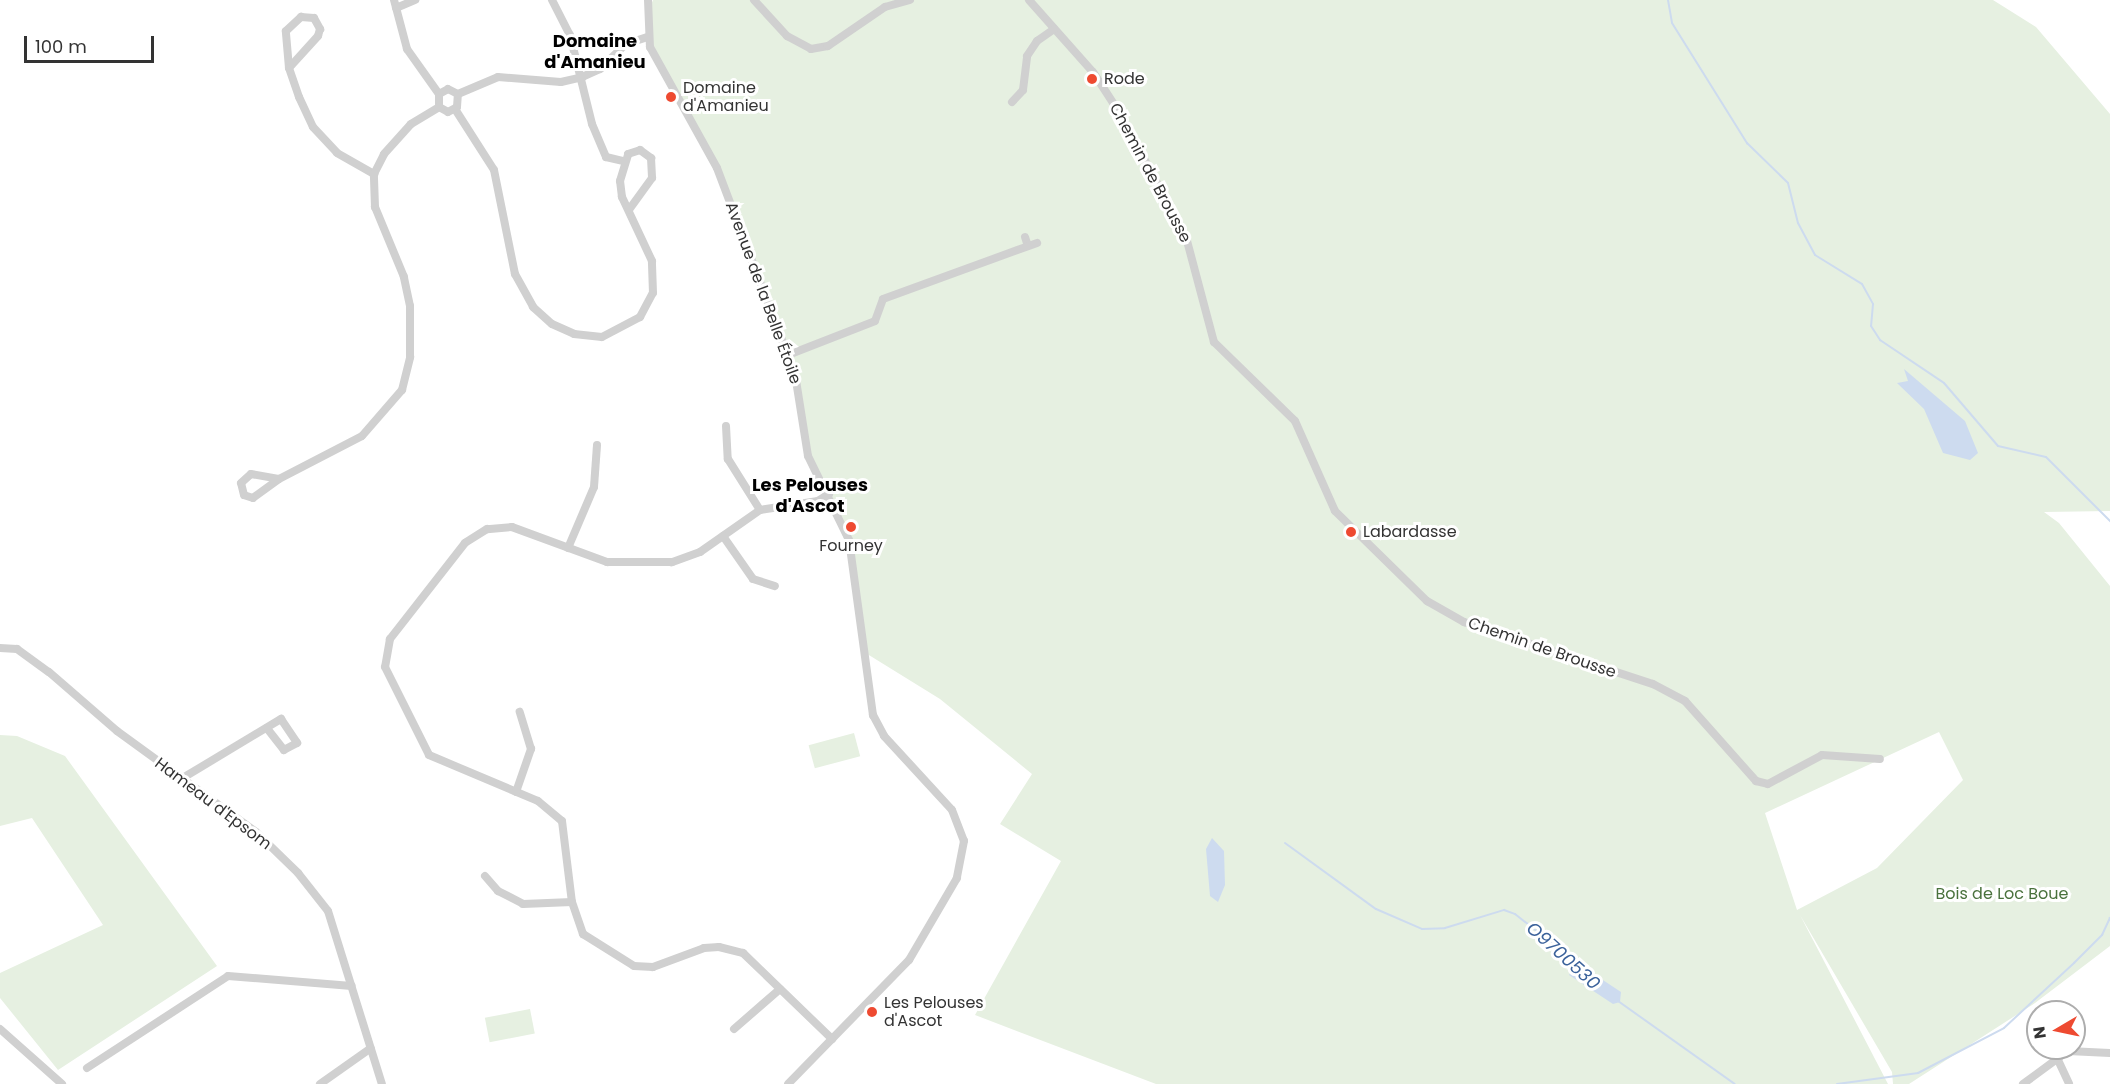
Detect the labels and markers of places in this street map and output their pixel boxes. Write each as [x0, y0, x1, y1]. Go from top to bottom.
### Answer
place label: Rode [1104, 69, 1145, 89]
marker: Rode [1085, 72, 1099, 86]
place label: Domaine d'Amanieu [683, 78, 769, 116]
marker: Domaine d'Amanieu [664, 90, 678, 104]
marker: Fourney [844, 520, 858, 534]
place label: Labardasse [1363, 522, 1457, 542]
marker: Labardasse [1344, 525, 1358, 539]
place label: Fourney [819, 536, 883, 556]
place label: Les Pelouses d'Ascot [884, 993, 984, 1031]
marker: Les Pelouses d'Ascot [865, 1005, 879, 1019]

